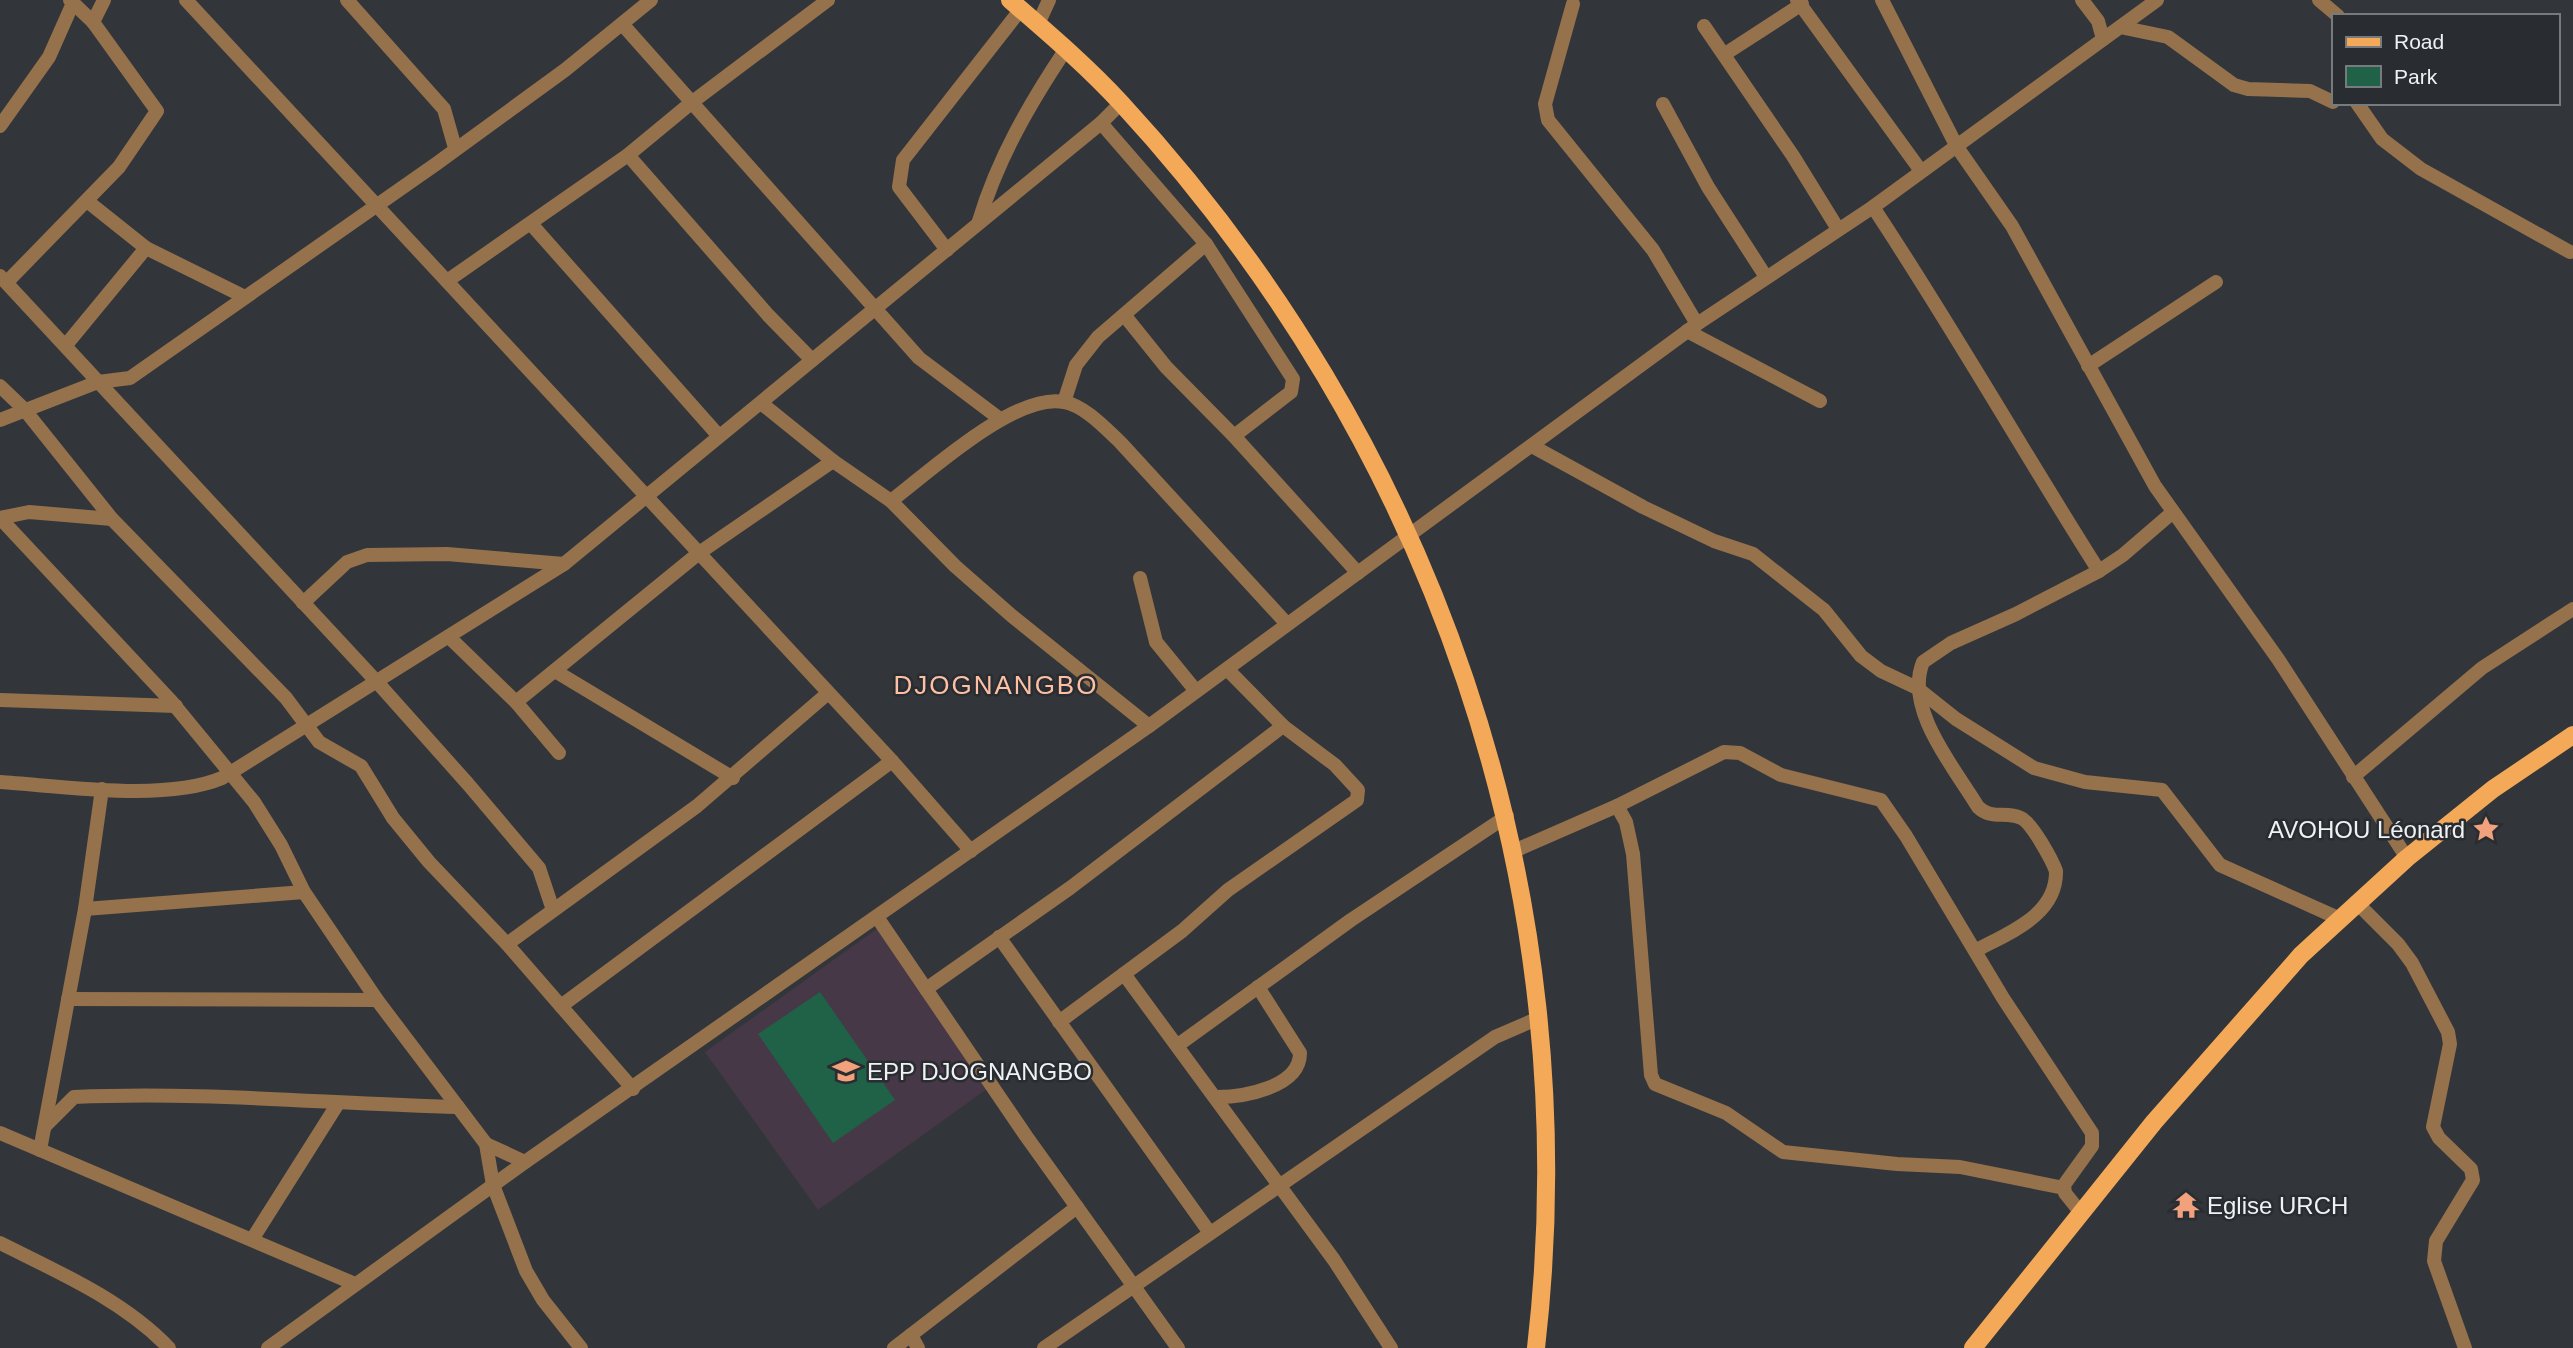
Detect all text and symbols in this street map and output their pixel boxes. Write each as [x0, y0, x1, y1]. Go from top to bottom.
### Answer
legend [2332, 14, 2559, 105]
text: Road [2394, 30, 2444, 53]
text: Park [2394, 65, 2438, 88]
district label: DJOGNANGBO [894, 670, 1098, 700]
place icon: AVOHOU Léonard [2471, 814, 2501, 844]
place label: AVOHOU Léonard [2268, 816, 2465, 843]
school or university icon: EPP DJOGNANGBO [831, 1056, 861, 1086]
place label: EPP DJOGNANGBO [867, 1058, 1092, 1085]
temple icon: Eglise URCH [2171, 1190, 2201, 1220]
place label: Eglise URCH [2207, 1192, 2348, 1219]

